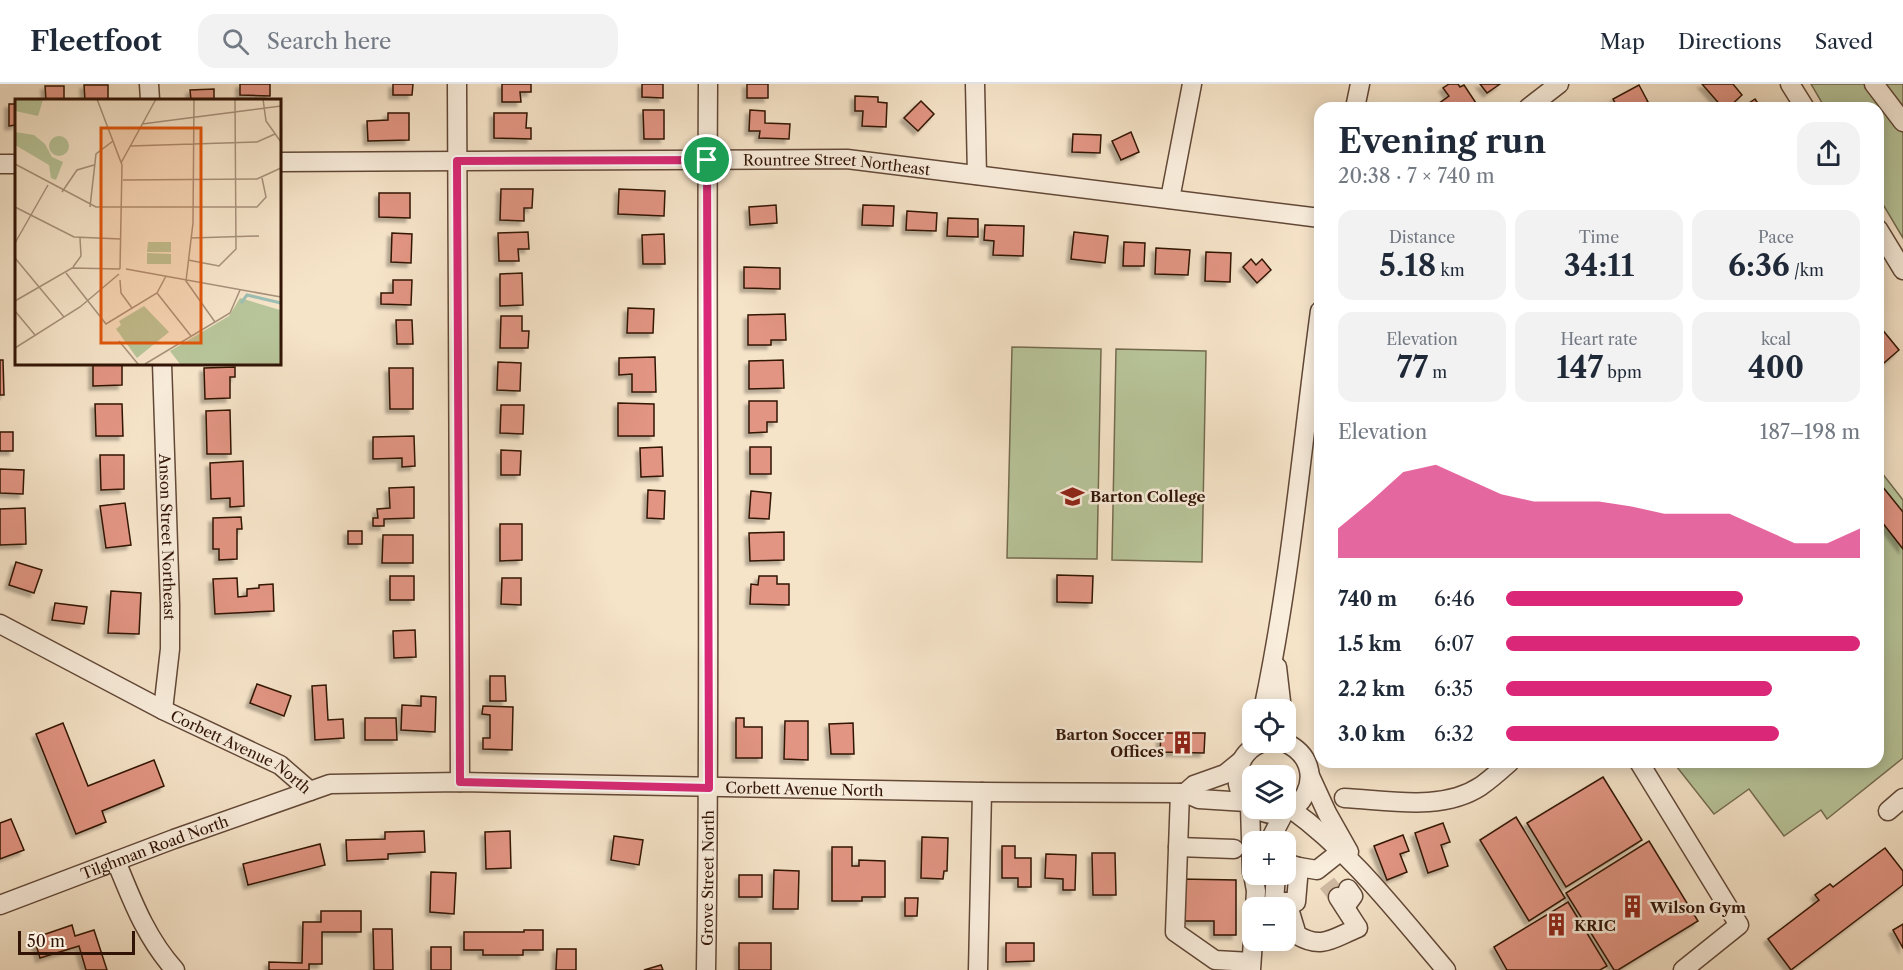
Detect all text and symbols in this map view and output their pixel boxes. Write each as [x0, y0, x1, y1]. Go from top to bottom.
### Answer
search box [198, 14, 618, 68]
text: Fleetfoot [30, 24, 162, 58]
icon: search [219, 25, 252, 58]
text: Search here [267, 28, 391, 55]
text: Map [1600, 29, 1645, 54]
text: Directions [1678, 29, 1782, 54]
text: Saved [1815, 29, 1873, 54]
inset map [15, 99, 280, 364]
text: Evening run [1338, 121, 1546, 162]
button: share [1797, 122, 1860, 185]
pin [681, 134, 732, 185]
icon: arrive [690, 143, 723, 176]
street label: Rountree Street Northeast [743, 149, 932, 179]
text: 20:38 · 7 × 740 m [1338, 164, 1495, 188]
text: Distance [1389, 227, 1455, 247]
text: Time [1579, 227, 1619, 247]
text: Pace [1758, 227, 1794, 247]
text: 5.18 [1379, 247, 1436, 284]
text: 34:11 [1564, 247, 1634, 284]
text: 6:36 [1728, 247, 1790, 284]
text: km [1436, 260, 1465, 280]
text: /km [1790, 260, 1824, 280]
text: Elevation [1386, 329, 1458, 349]
text: Heart rate [1560, 329, 1638, 349]
text: kcal [1761, 329, 1791, 349]
text: 77 [1397, 349, 1428, 386]
text: 147 [1556, 349, 1603, 386]
text: 400 [1748, 349, 1804, 386]
text: m [1428, 362, 1447, 382]
text: bpm [1603, 362, 1642, 382]
text: Elevation [1338, 420, 1427, 444]
text: 187–198 m [1760, 420, 1860, 444]
street label: Anson Street Northeast [155, 452, 180, 621]
school or university icon: Barton College [1059, 483, 1085, 509]
place label: Barton College [1090, 487, 1205, 506]
text: 740 m [1338, 587, 1397, 611]
text: 6:46 [1434, 587, 1475, 611]
text: 1.5 km [1338, 632, 1402, 656]
text: 6:07 [1434, 632, 1474, 656]
text: 2.2 km [1338, 677, 1405, 701]
text: 6:35 [1434, 677, 1473, 701]
map controls [1242, 699, 1296, 951]
button: locate [1242, 699, 1296, 753]
street label: Corbett Avenue North [168, 705, 316, 798]
text: 3.0 km [1338, 722, 1405, 746]
text: 6:32 [1434, 722, 1474, 746]
place label: Barton Soccer Offices [1055, 725, 1165, 761]
building icon: Barton Soccer Offices [1169, 730, 1195, 756]
button: layers [1242, 765, 1296, 819]
street label: Corbett Avenue North [725, 778, 884, 800]
street label: Grove Street North [697, 809, 717, 946]
street label: Tilghman Road North [78, 811, 231, 883]
button: + [1242, 831, 1296, 885]
building icon: Wilson Gym [1619, 894, 1645, 920]
button: − [1242, 897, 1296, 951]
place label: Wilson Gym [1649, 898, 1746, 917]
building icon: KRIC [1543, 912, 1569, 938]
place label: KRIC [1574, 916, 1616, 935]
scale bar [18, 928, 135, 956]
text: 50 m [27, 931, 65, 951]

